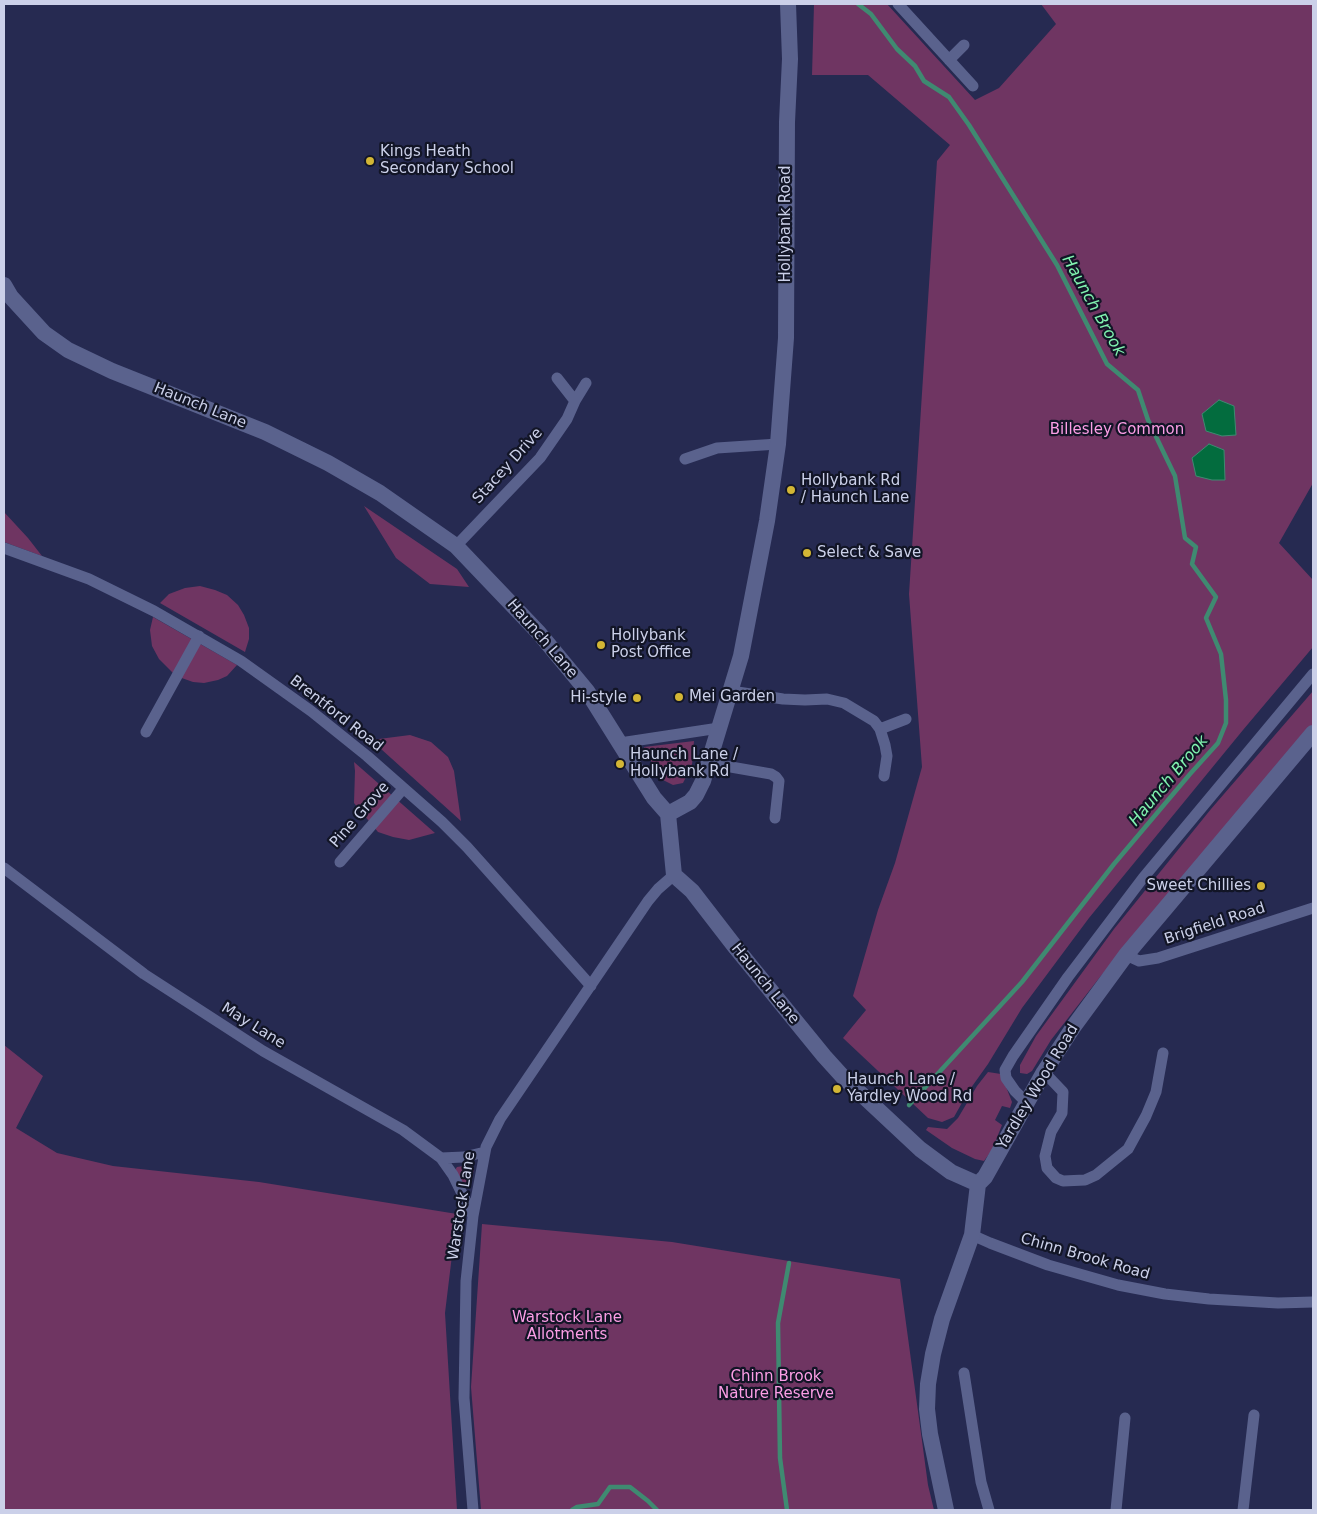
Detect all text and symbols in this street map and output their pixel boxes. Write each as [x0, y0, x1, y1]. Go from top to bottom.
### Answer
place label: Kings Heath Secondary School [380, 143, 514, 178]
marker: Kings Heath Secondary School [364, 155, 376, 167]
street label: Hollybank Road [777, 166, 795, 282]
water label: Haunch Brook [1057, 252, 1129, 360]
street label: Haunch Lane [151, 379, 249, 433]
park label: Billesley Common [1050, 421, 1184, 439]
street label: Stacey Drive [469, 424, 547, 508]
place label: Hollybank Rd / Haunch Lane [801, 472, 909, 507]
marker: Hollybank Rd / Haunch Lane [785, 484, 797, 496]
place label: Select & Save [817, 544, 921, 562]
marker: Select & Save [801, 547, 813, 559]
street label: Haunch Lane [503, 596, 581, 682]
place label: Hollybank Post Office [611, 627, 691, 662]
marker: Hollybank Post Office [595, 639, 607, 651]
street label: Brentford Road [286, 672, 386, 756]
place label: Mei Garden [689, 688, 775, 706]
place label: Hi-style [570, 689, 627, 707]
marker: Mei Garden [673, 691, 685, 703]
marker: Hi-style [631, 692, 643, 704]
water label: Haunch Brook [1125, 732, 1213, 830]
place label: Haunch Lane / Hollybank Rd [630, 746, 738, 781]
marker: Haunch Lane / Hollybank Rd [614, 758, 626, 770]
street label: Pine Grove [327, 778, 393, 852]
place label: Sweet Chillies [1146, 877, 1251, 895]
marker: Sweet Chillies [1255, 880, 1267, 892]
street label: Brigfield Road [1162, 899, 1268, 949]
street label: Haunch Lane [727, 940, 803, 1028]
street label: May Lane [218, 999, 288, 1053]
street label: Yardley Wood Road [993, 1021, 1083, 1153]
place label: Haunch Lane / Yardley Wood Rd [847, 1071, 972, 1106]
marker: Haunch Lane / Yardley Wood Rd [831, 1083, 843, 1095]
street label: Warstock Lane [444, 1150, 480, 1262]
street label: Chinn Brook Road [1018, 1230, 1152, 1284]
park label: Warstock Lane Allotments [512, 1309, 622, 1344]
park label: Chinn Brook Nature Reserve [718, 1368, 834, 1403]

